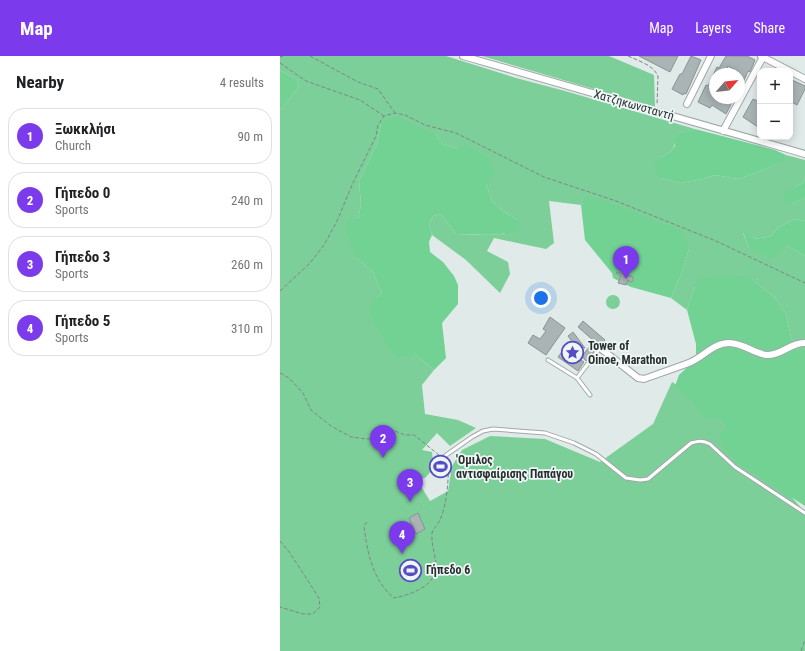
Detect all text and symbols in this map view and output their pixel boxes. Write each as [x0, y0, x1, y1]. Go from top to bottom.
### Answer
text: Map [20, 17, 53, 40]
text: Map [649, 20, 673, 36]
text: Layers [695, 20, 732, 36]
text: Share [754, 20, 785, 36]
north arrow [709, 68, 745, 104]
map controls [757, 68, 793, 140]
button: + [757, 68, 793, 104]
text: Nearby [16, 72, 64, 92]
text: 4 results [220, 75, 264, 90]
street label: Χατζηκωνσταντή [592, 87, 676, 123]
button: − [757, 104, 793, 140]
text: Ξωκκλήσι [55, 120, 116, 138]
text: 1 [27, 129, 33, 144]
text: 90 m [237, 129, 263, 144]
text: Church [55, 138, 91, 153]
text: Γήπεδο 0 [55, 184, 110, 202]
text: 2 [27, 193, 33, 208]
text: 240 m [231, 193, 263, 208]
text: Sports [55, 202, 89, 217]
pin: 1 [613, 246, 639, 279]
text: Γήπεδο 3 [55, 248, 110, 266]
text: 3 [27, 257, 33, 272]
text: 260 m [231, 257, 263, 272]
text: Sports [55, 266, 89, 281]
your location [531, 288, 551, 308]
text: Γήπεδο 5 [55, 312, 110, 330]
text: 4 [27, 321, 33, 336]
text: 310 m [231, 321, 263, 336]
text: Sports [55, 330, 89, 345]
place label: Tower of Oinoe, Marathon [588, 339, 667, 367]
place icon: Tower of Oinoe, Marathon [559, 340, 585, 366]
pin: 2 [370, 425, 396, 458]
place label: 'Ομιλος αντισφαίρισης Παπάγου [456, 453, 573, 481]
sports icon: 'Ομιλος αντισφαίρισης Παπάγου [427, 454, 453, 480]
pin: 3 [397, 469, 423, 502]
pin: 4 [389, 521, 415, 554]
sports icon: Γήπεδο 6 [398, 557, 424, 583]
place label: Γήπεδο 6 [426, 563, 470, 577]

